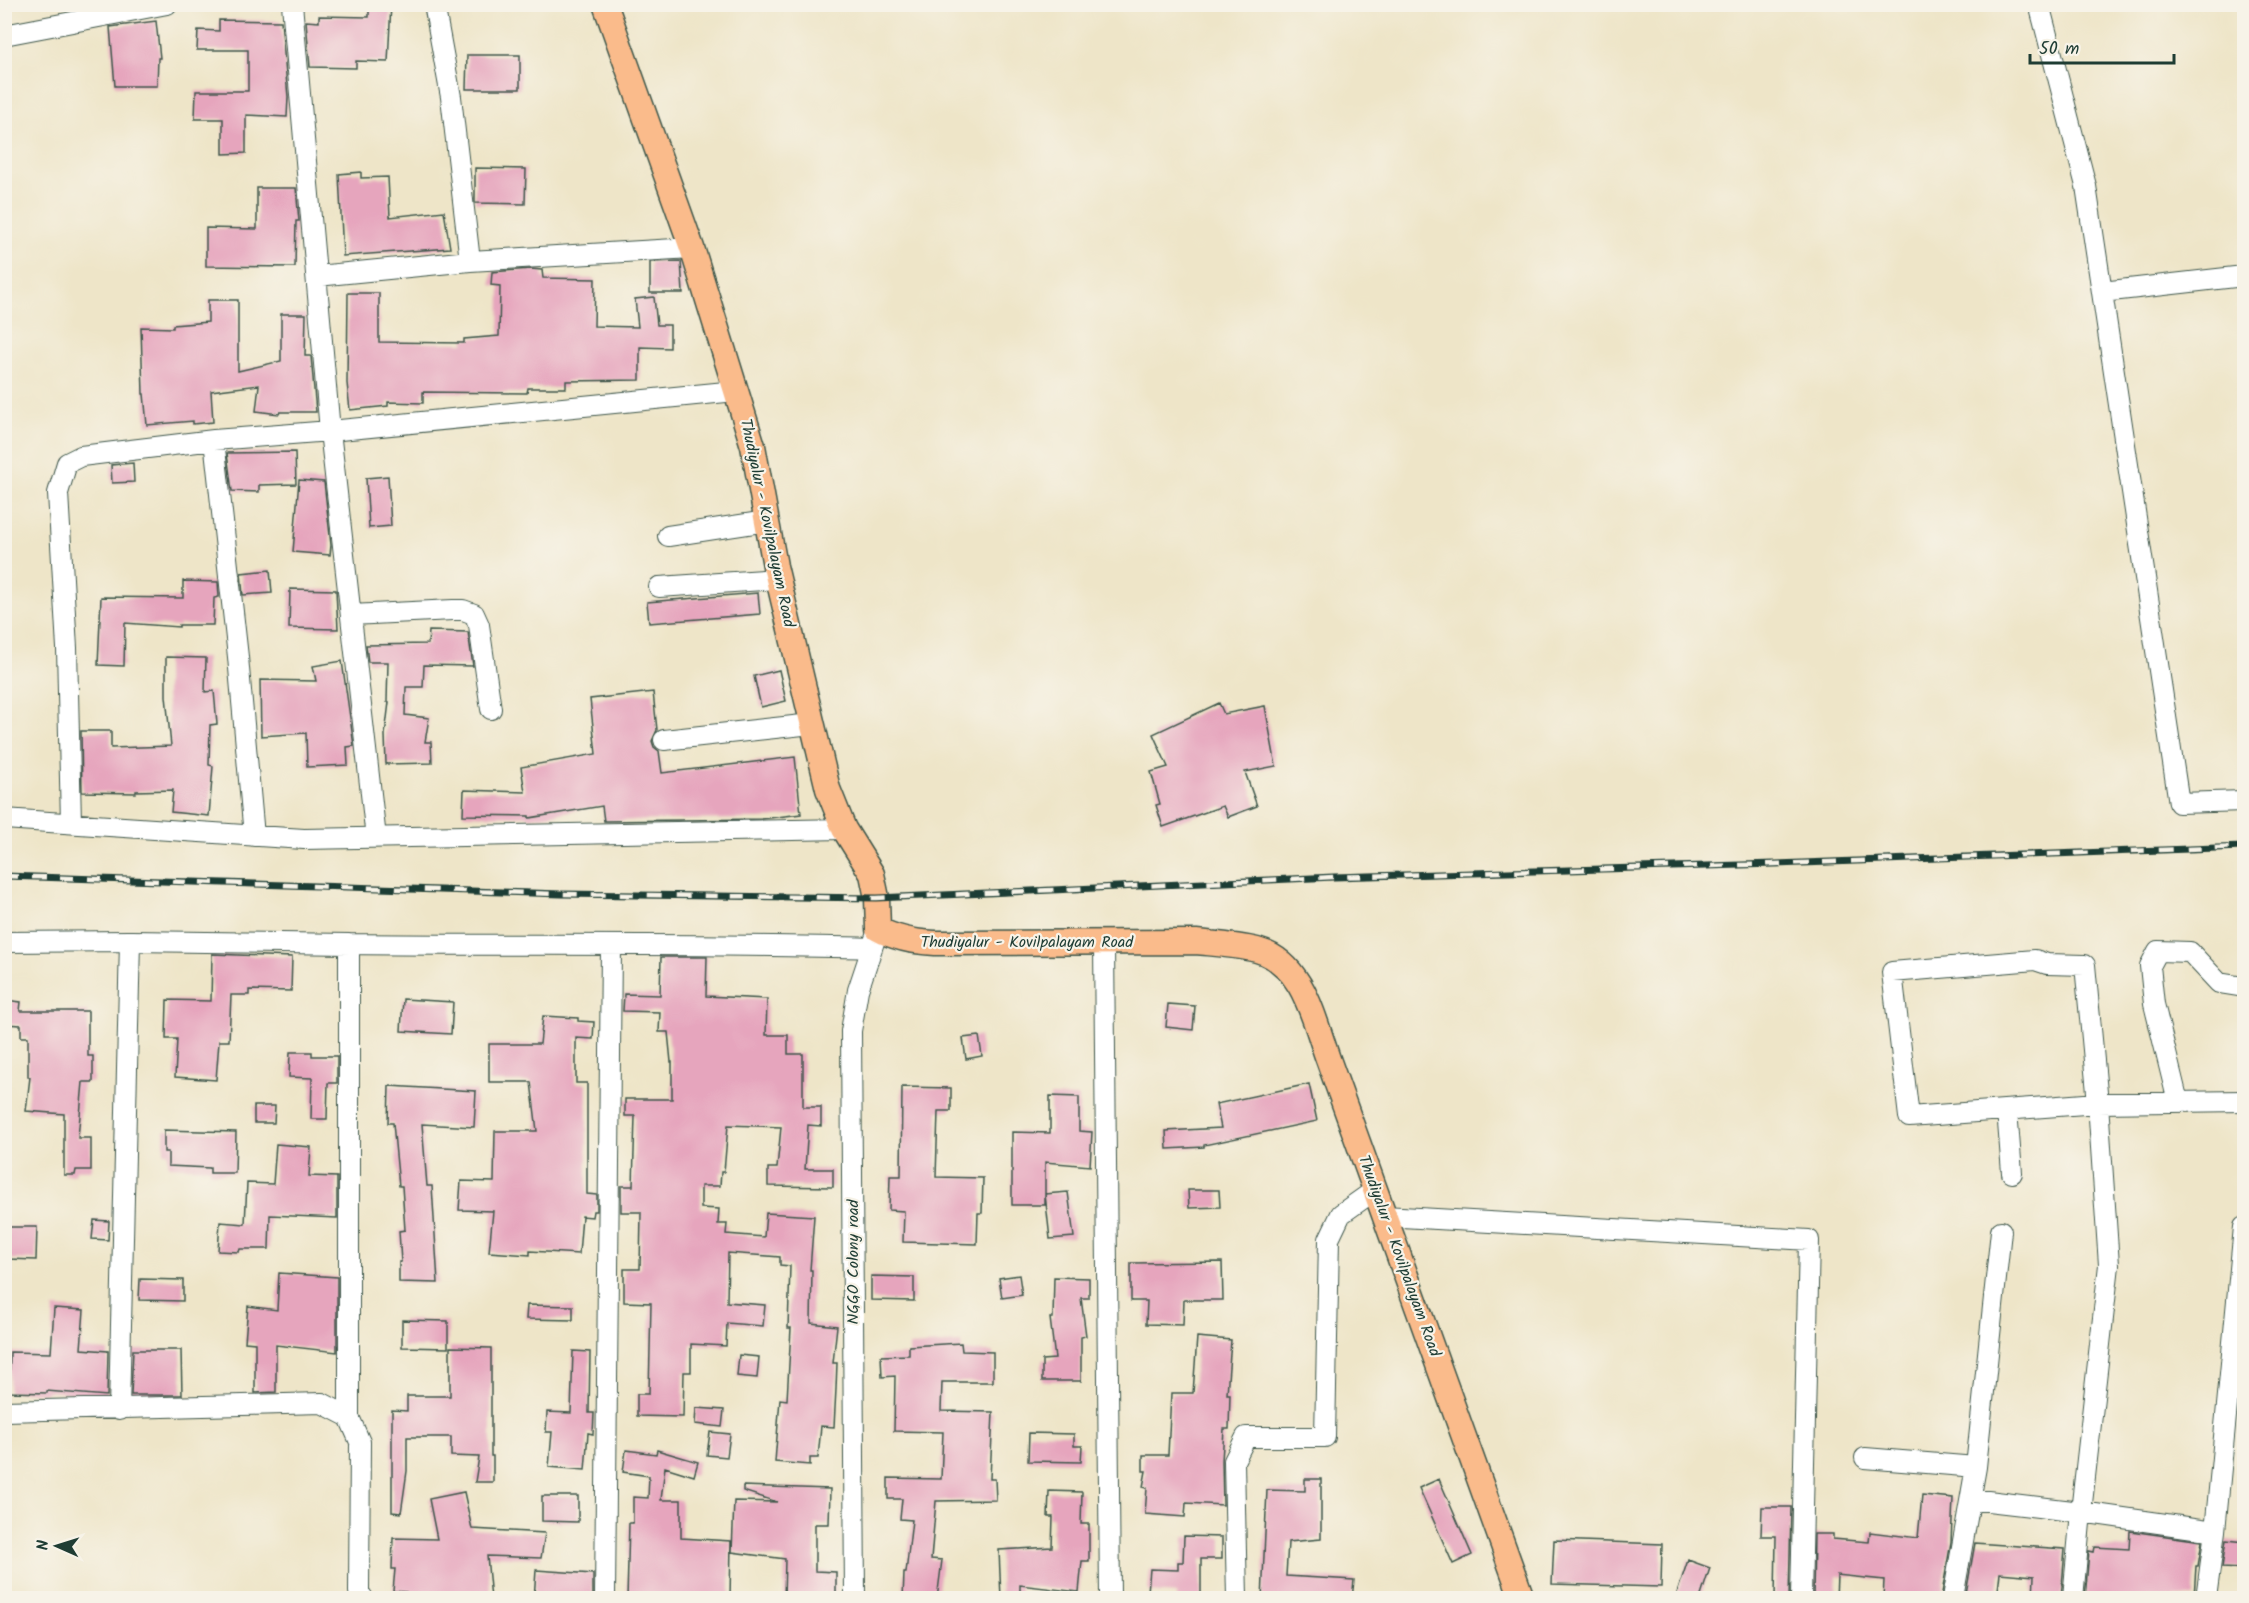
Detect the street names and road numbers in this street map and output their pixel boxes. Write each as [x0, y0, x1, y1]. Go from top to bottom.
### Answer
street label: Thudiyalur - Kovilpalayam Road [733, 416, 802, 631]
street label: Thudiyalur - Kovilpalayam Road [921, 930, 1134, 955]
street label: Thudiyalur - Kovilpalayam Road [1351, 1152, 1447, 1361]
street label: NGGO Colony road [841, 1198, 866, 1325]

